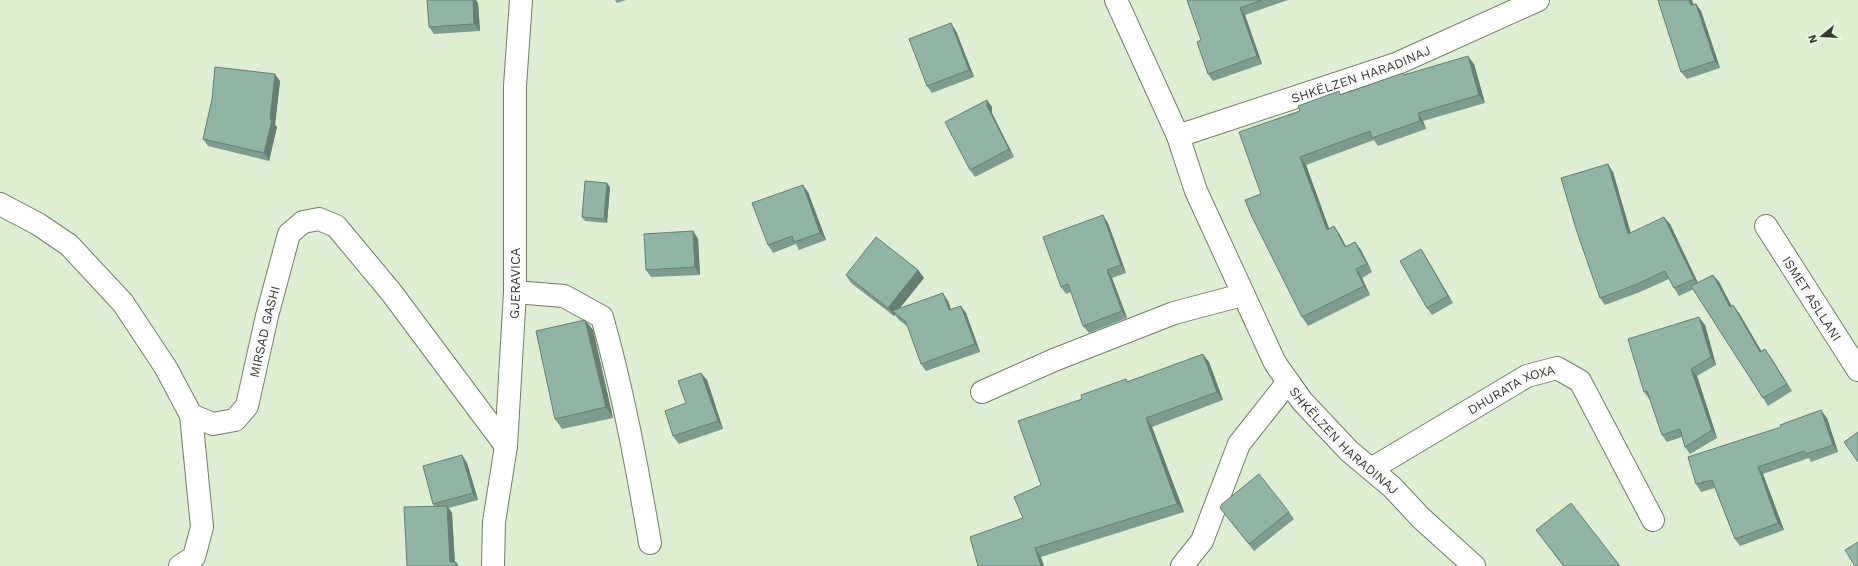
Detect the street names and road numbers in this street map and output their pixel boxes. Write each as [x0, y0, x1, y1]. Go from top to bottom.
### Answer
street label: SHKËLZEN HARADINAJ [1289, 42, 1433, 106]
street label: GJERAVICA [506, 247, 523, 319]
street label: ISMET ASLLANI [1779, 254, 1844, 344]
street label: MIRSAD GASHI [247, 284, 283, 379]
street label: DHURATA XOXA [1465, 362, 1557, 418]
street label: SHKËLZEN HARADINAJ [1286, 384, 1402, 497]

